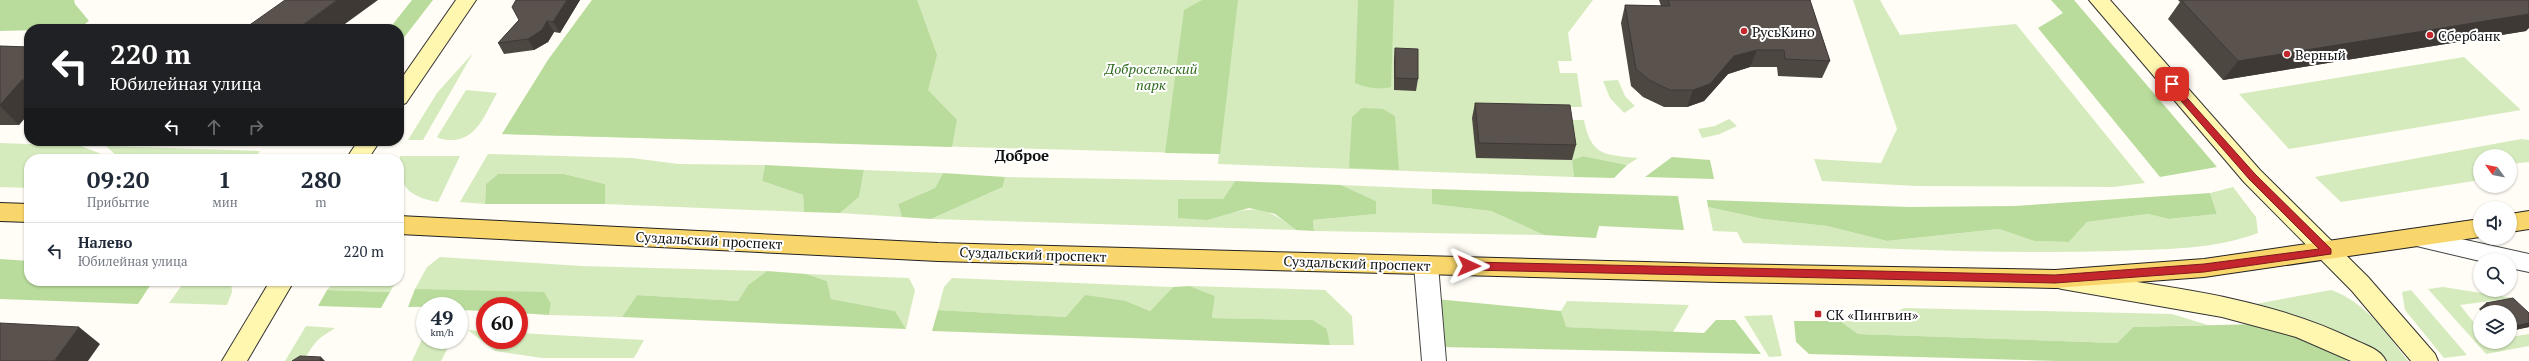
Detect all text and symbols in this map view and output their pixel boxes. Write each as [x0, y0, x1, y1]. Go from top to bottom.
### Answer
place label: РусьКино [1752, 22, 1815, 41]
marker: РусьКино [1739, 26, 1749, 36]
place label: Сбербанк [2438, 26, 2501, 45]
marker: Сбербанк [2425, 30, 2435, 40]
text: 220 m [110, 35, 191, 72]
icon: left [44, 40, 96, 92]
place label: Верный [2295, 45, 2347, 64]
marker: Верный [2282, 49, 2292, 59]
park label: Добросельский парк [1104, 59, 1198, 94]
pin [2155, 67, 2189, 101]
text: Юбилейная улица [110, 71, 262, 95]
icon: arrive [2161, 73, 2183, 95]
icon: left [161, 116, 183, 138]
icon: ahead [203, 116, 225, 138]
icon: right [245, 116, 267, 138]
district label: Доброе [995, 145, 1049, 165]
north arrow [2473, 149, 2517, 193]
map controls [2473, 149, 2517, 349]
text: 09:20 [87, 163, 149, 195]
text: 1 [218, 163, 232, 195]
text: 280 [300, 163, 341, 195]
text: Прибытие [87, 193, 149, 211]
text: мин [212, 193, 238, 211]
text: m [315, 193, 326, 211]
button: sound [2473, 201, 2517, 245]
street label: Суздальский проспект [635, 227, 783, 253]
text: Налево [78, 232, 132, 252]
icon: left [44, 240, 66, 262]
text: 220 m [343, 241, 384, 261]
street label: Суздальский проспект [959, 242, 1107, 266]
position arrow [1448, 245, 1490, 287]
street label: Суздальский проспект [1283, 251, 1431, 275]
text: Юбилейная улица [78, 252, 188, 270]
button: search [2473, 253, 2517, 297]
speed limit sign: 60 [476, 297, 528, 349]
text: 49 [431, 304, 453, 331]
place label: СК «Пингвин» [1826, 305, 1919, 324]
button: layers [2473, 305, 2517, 349]
marker: СК «Пингвин» [1813, 309, 1823, 319]
text: km/h [430, 326, 454, 339]

